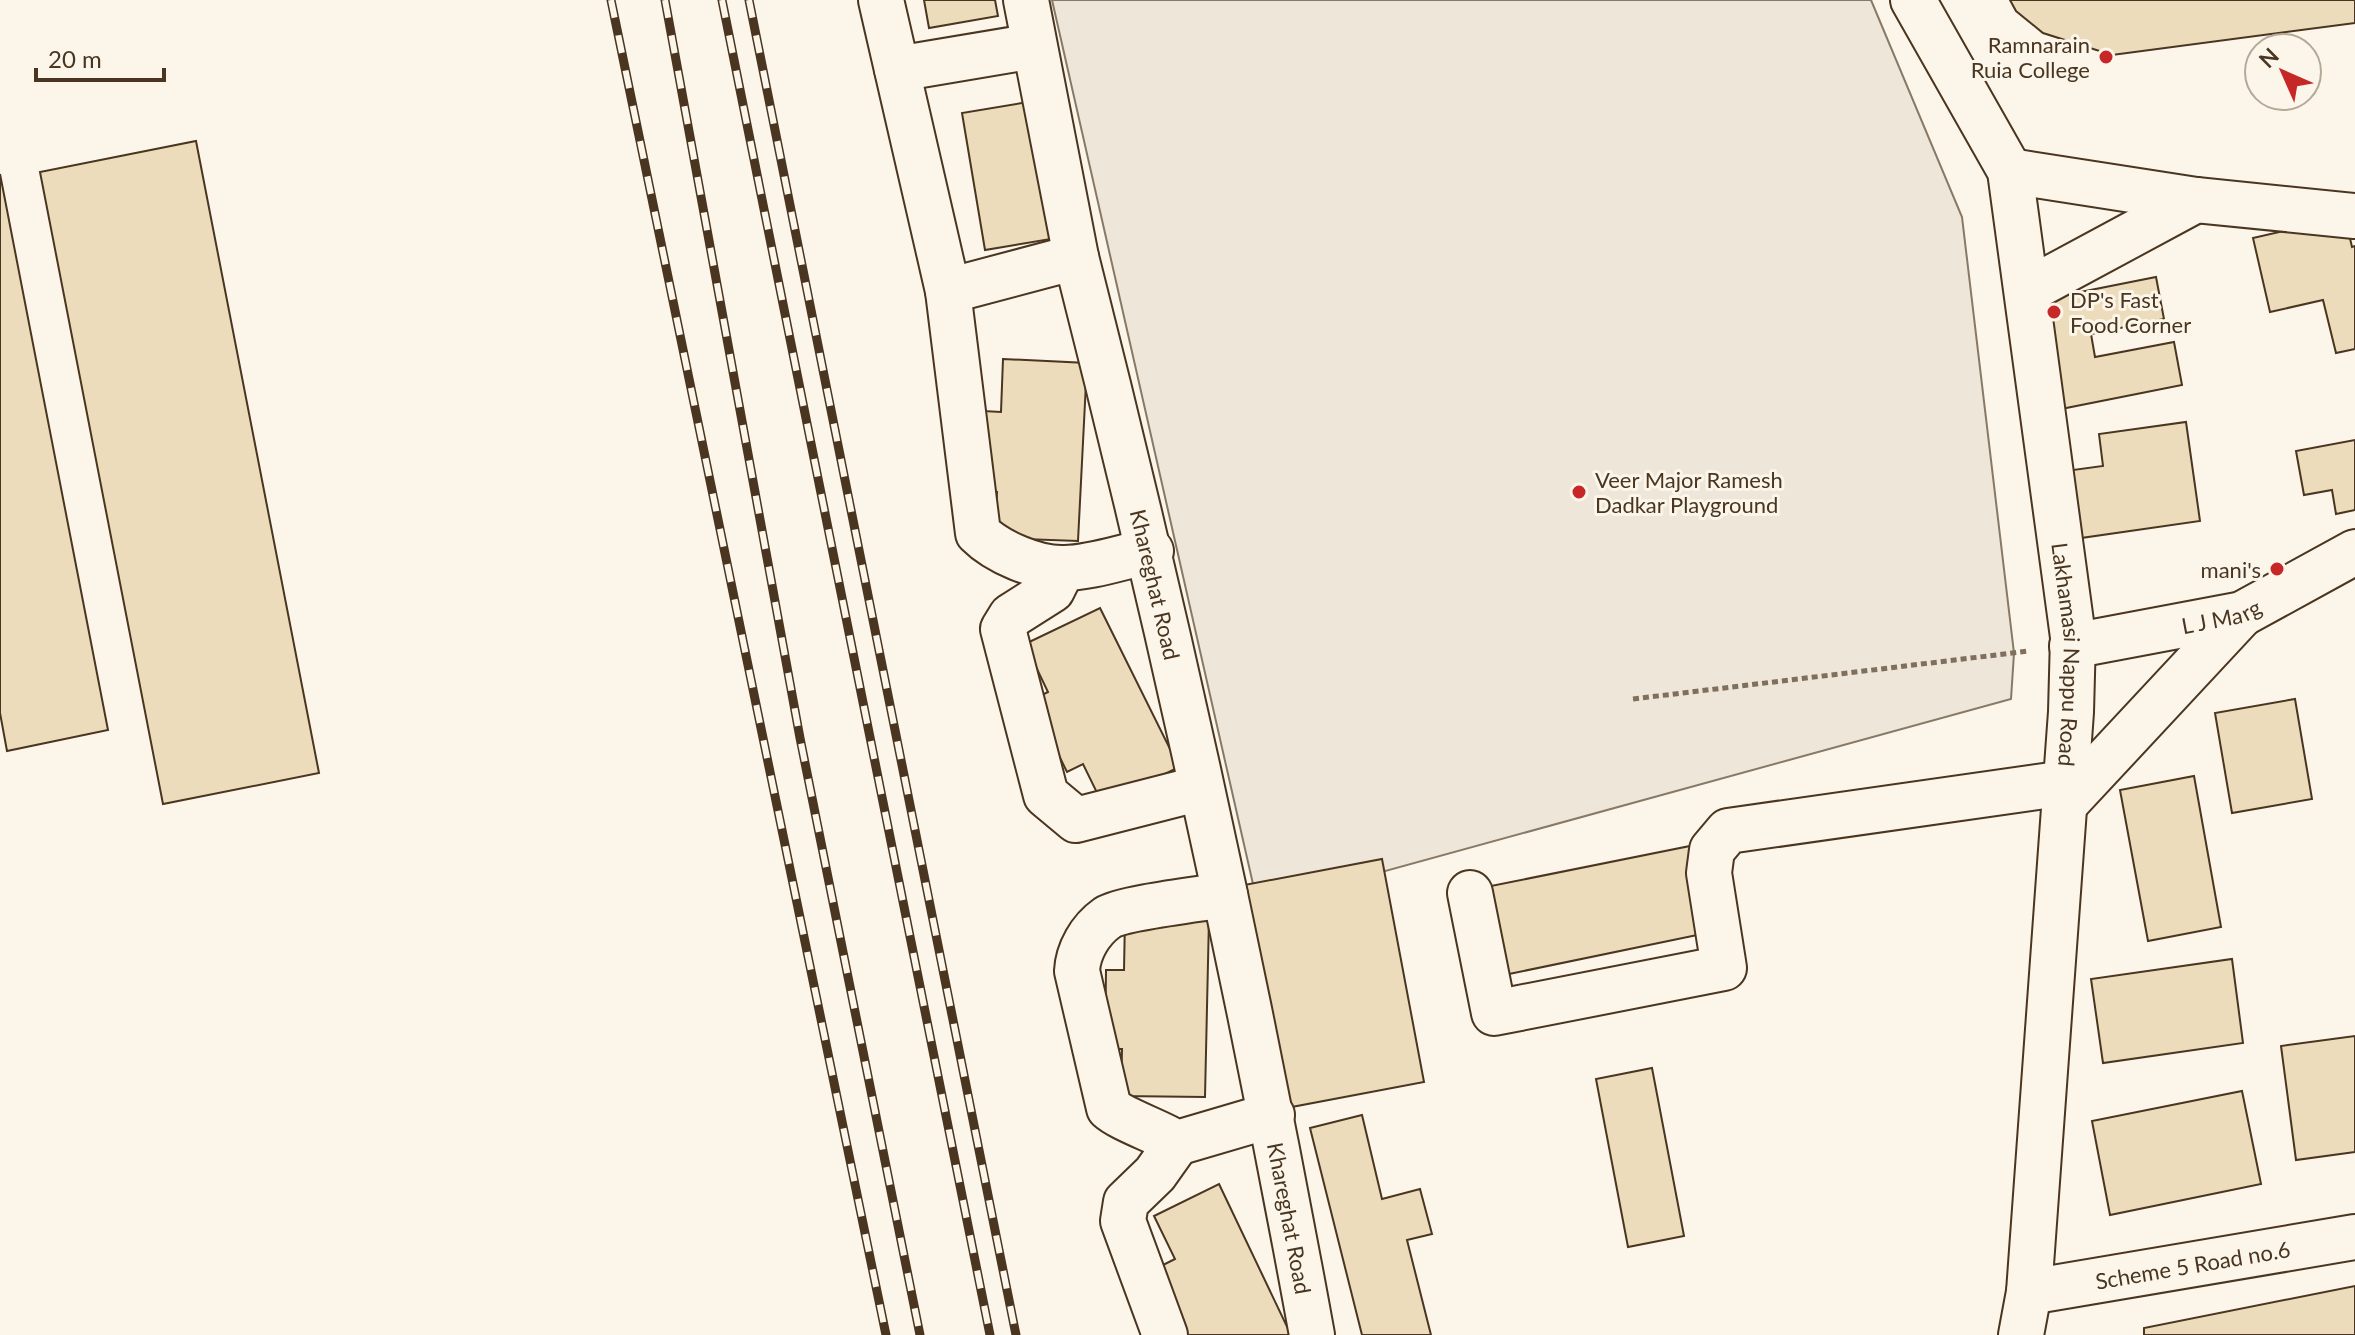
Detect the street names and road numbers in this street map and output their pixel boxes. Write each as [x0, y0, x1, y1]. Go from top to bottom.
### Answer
street label: Khareghat Road [1125, 506, 1186, 662]
street label: Lakhamasi Nappu Road [2047, 541, 2086, 767]
street label: L J Marg [2179, 593, 2266, 639]
street label: Khareghat Road [1262, 1140, 1318, 1296]
street label: Scheme 5 Road no.6 [2093, 1235, 2292, 1294]

